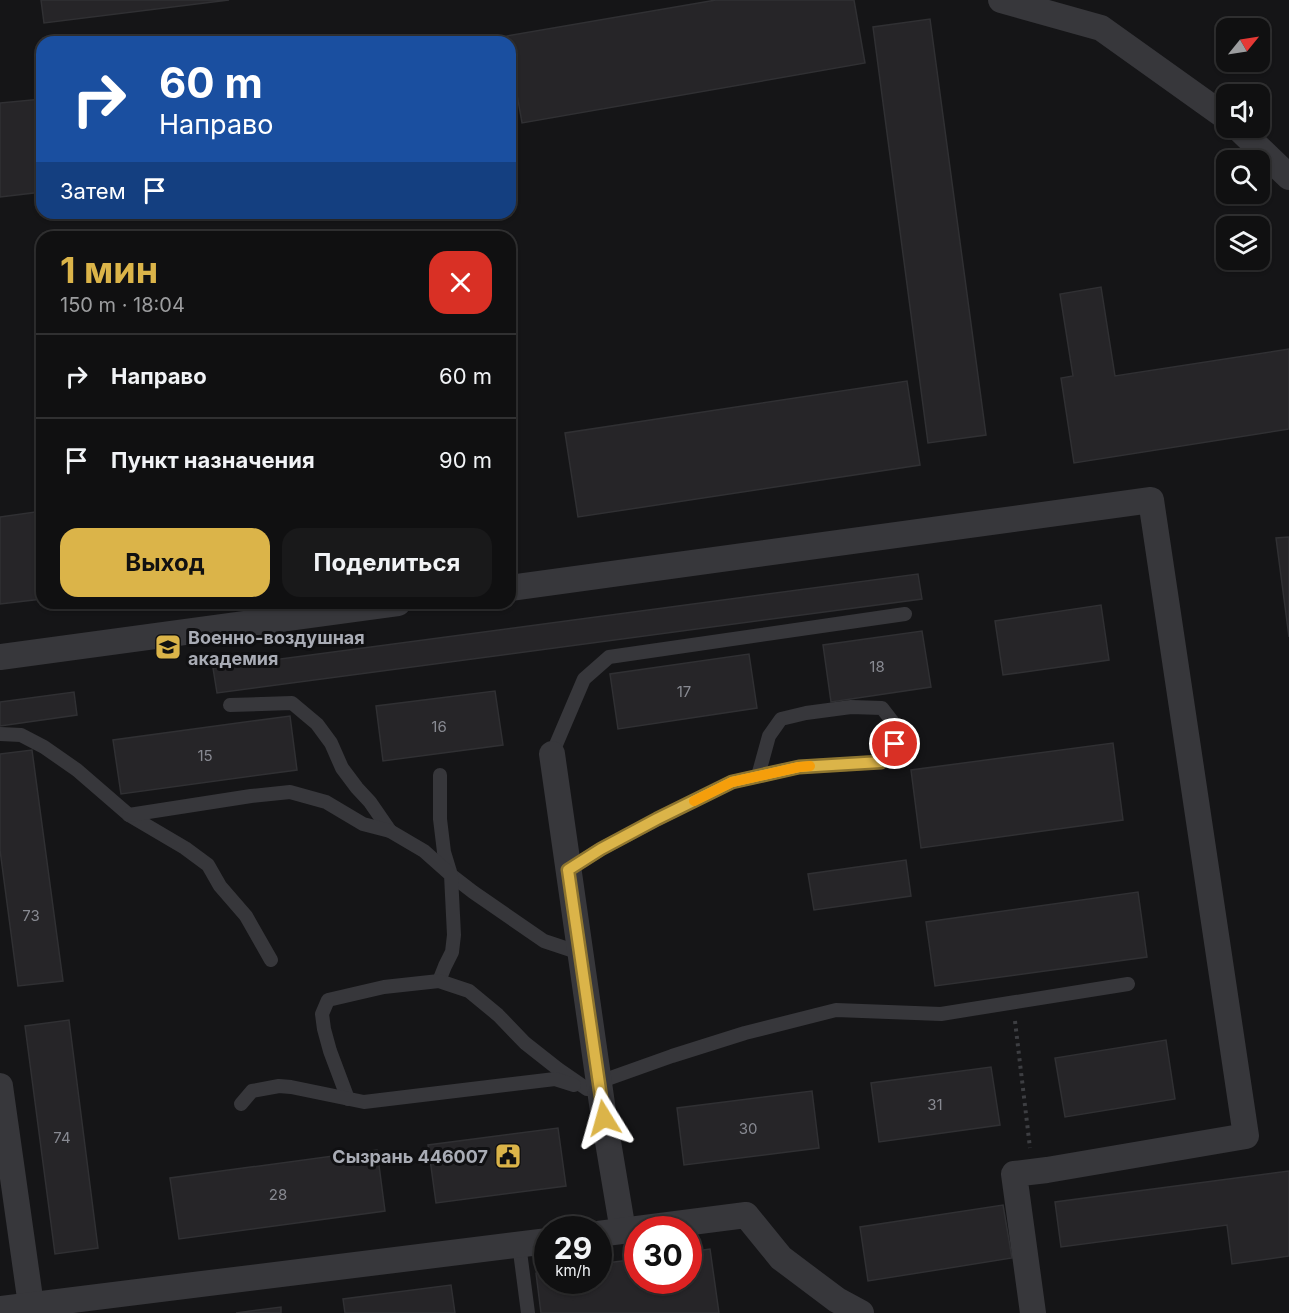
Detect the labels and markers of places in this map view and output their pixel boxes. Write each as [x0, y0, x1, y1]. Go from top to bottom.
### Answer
place label: Военно-воздушная академия [188, 627, 365, 669]
school or university icon: Военно-воздушная академия [153, 632, 183, 662]
pin [869, 718, 920, 769]
public building icon: Сызрань 446007 [493, 1141, 523, 1171]
place label: Сызрань 446007 [332, 1146, 488, 1167]

